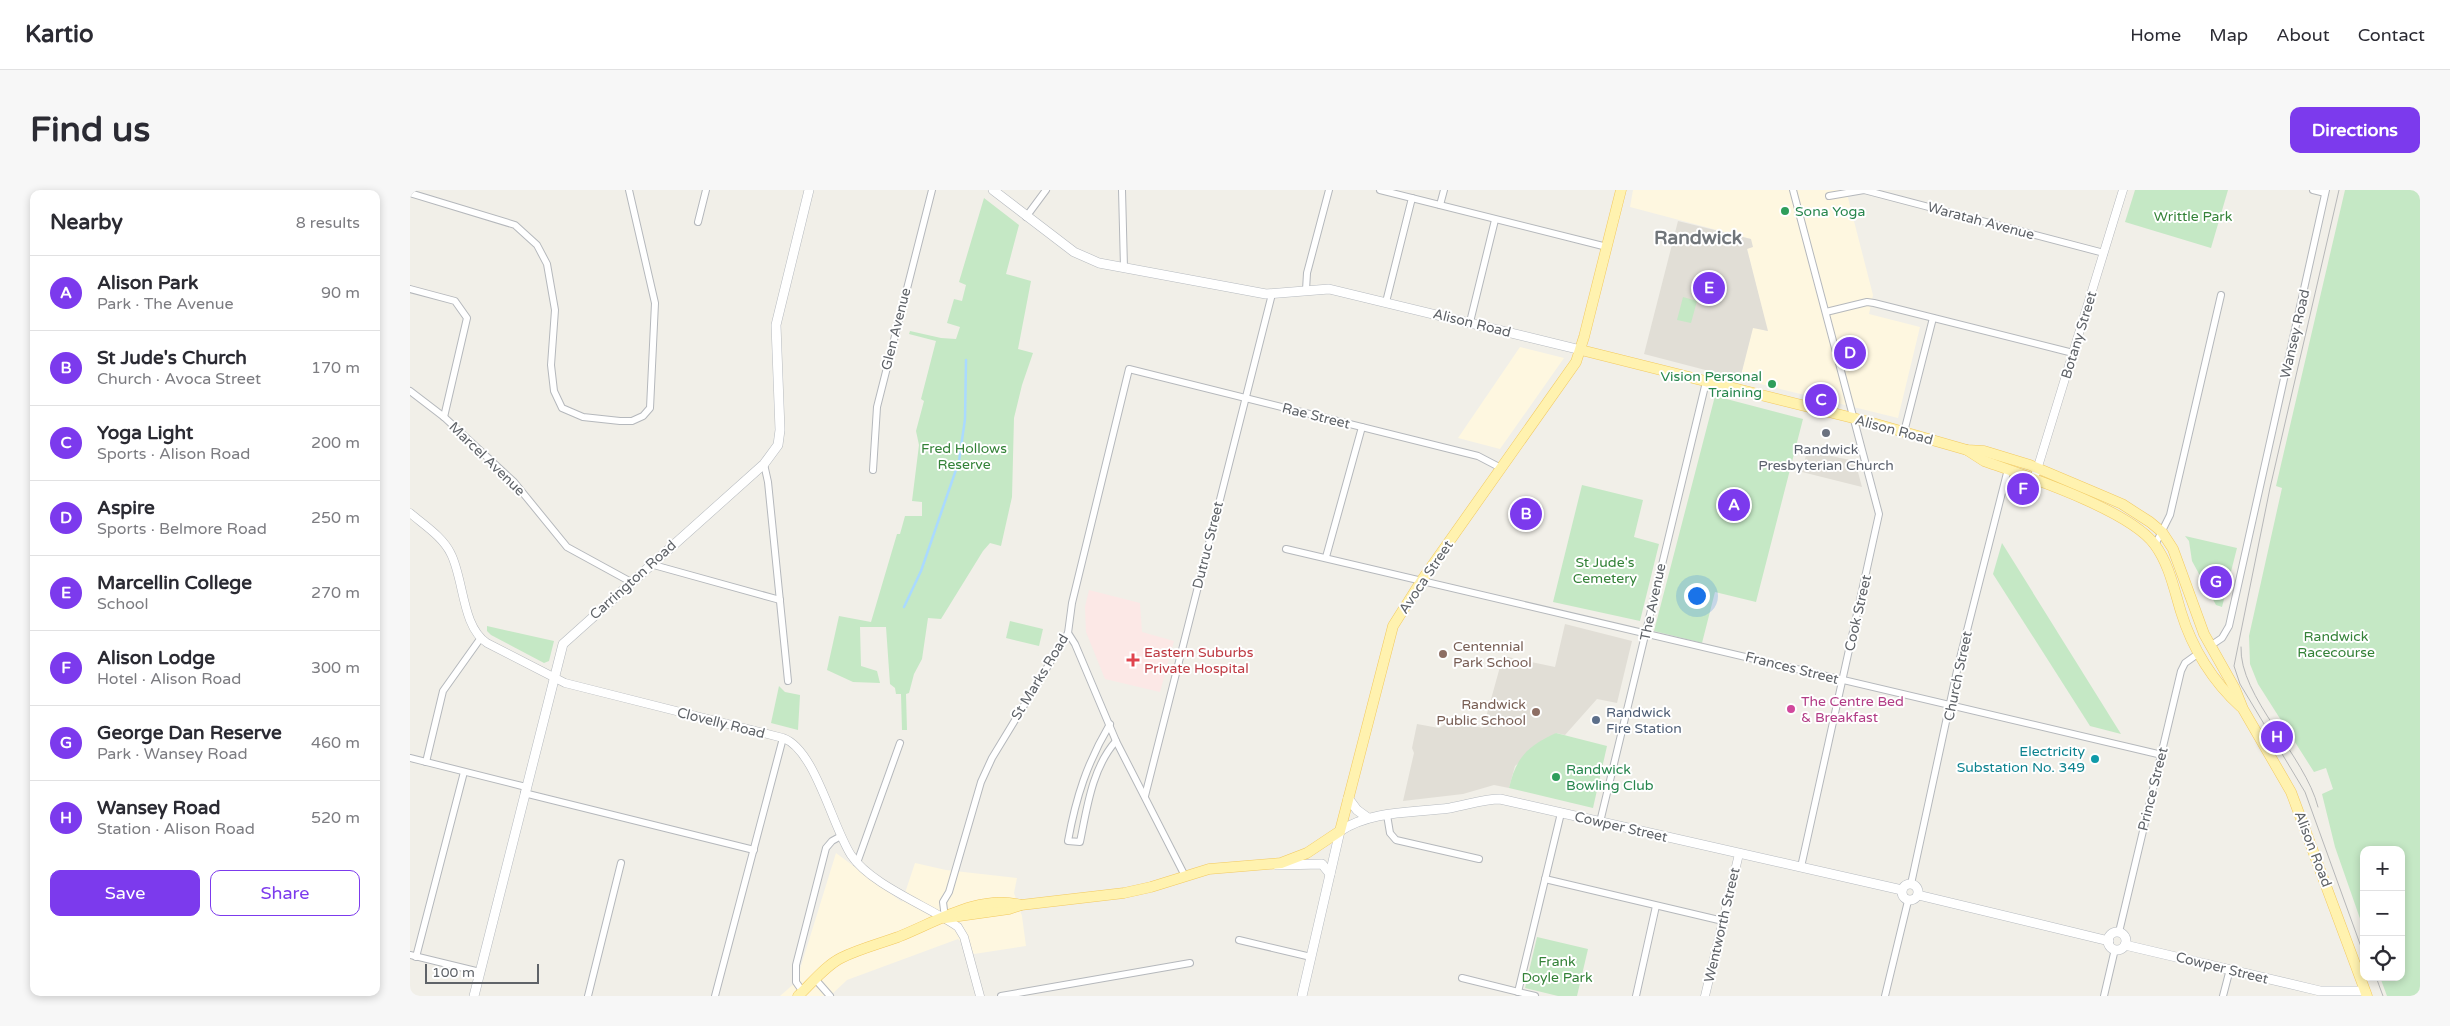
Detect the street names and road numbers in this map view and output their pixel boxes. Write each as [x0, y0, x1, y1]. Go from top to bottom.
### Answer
street label: Waratah Avenue [1926, 199, 2036, 243]
street label: Glen Avenue [878, 286, 914, 372]
street label: Botany Street [2058, 288, 2101, 381]
street label: Wansey Road [2276, 288, 2314, 380]
street label: Alison Road [1431, 305, 1513, 341]
street label: Rae Street [1280, 399, 1352, 433]
street label: Alison Road [1853, 411, 1935, 449]
street label: Marcel Avenue [445, 418, 529, 500]
street label: Dutruc Street [1189, 499, 1227, 590]
street label: Carrington Road [586, 537, 680, 623]
street label: Avoca Street [1395, 537, 1457, 617]
street label: The Avenue [1637, 562, 1670, 642]
street label: Cook Street [1841, 573, 1875, 653]
street label: Church Street [1940, 629, 1976, 723]
street label: St Marks Road [1008, 631, 1072, 723]
street label: Frances Street [1744, 648, 1841, 688]
street label: Clovelly Road [675, 704, 767, 742]
street label: Prince Street [2134, 745, 2172, 833]
street label: Cowper Street [1573, 808, 1670, 846]
street label: Alison Road [2291, 809, 2335, 889]
street label: Wentworth Street [1701, 865, 1744, 984]
street label: Cowper Street [2174, 948, 2271, 988]

